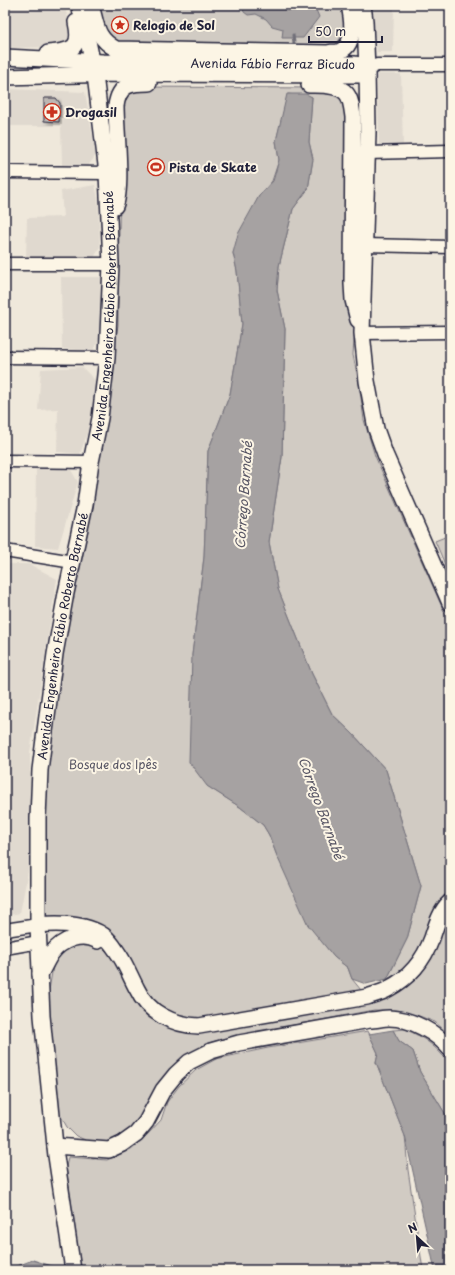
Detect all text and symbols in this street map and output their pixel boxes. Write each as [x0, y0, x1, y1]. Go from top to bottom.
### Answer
place icon: Relogio de Sol [110, 15, 130, 35]
place label: Relogio de Sol [133, 16, 215, 34]
scale bar [309, 18, 382, 44]
text: 50 m [315, 22, 346, 40]
street label: Avenida Fábio Ferraz Bicudo [191, 54, 355, 73]
pharmacy icon: Drogasil [42, 102, 62, 122]
place label: Drogasil [65, 103, 117, 121]
sports icon: Pista de Skate [146, 157, 166, 177]
place label: Pista de Skate [169, 158, 257, 176]
street label: Avenida Engenheiro Fábio Roberto Barnabé [87, 190, 120, 442]
water label: Córrego Barnabé [230, 439, 256, 549]
street label: Avenida Engenheiro Fábio Roberto Barnabé [32, 510, 92, 761]
water label: Córrego Barnabé [295, 754, 350, 863]
park label: Bosque dos Ipês [69, 755, 158, 773]
north arrow [397, 1217, 437, 1257]
text: N [405, 1218, 420, 1237]

